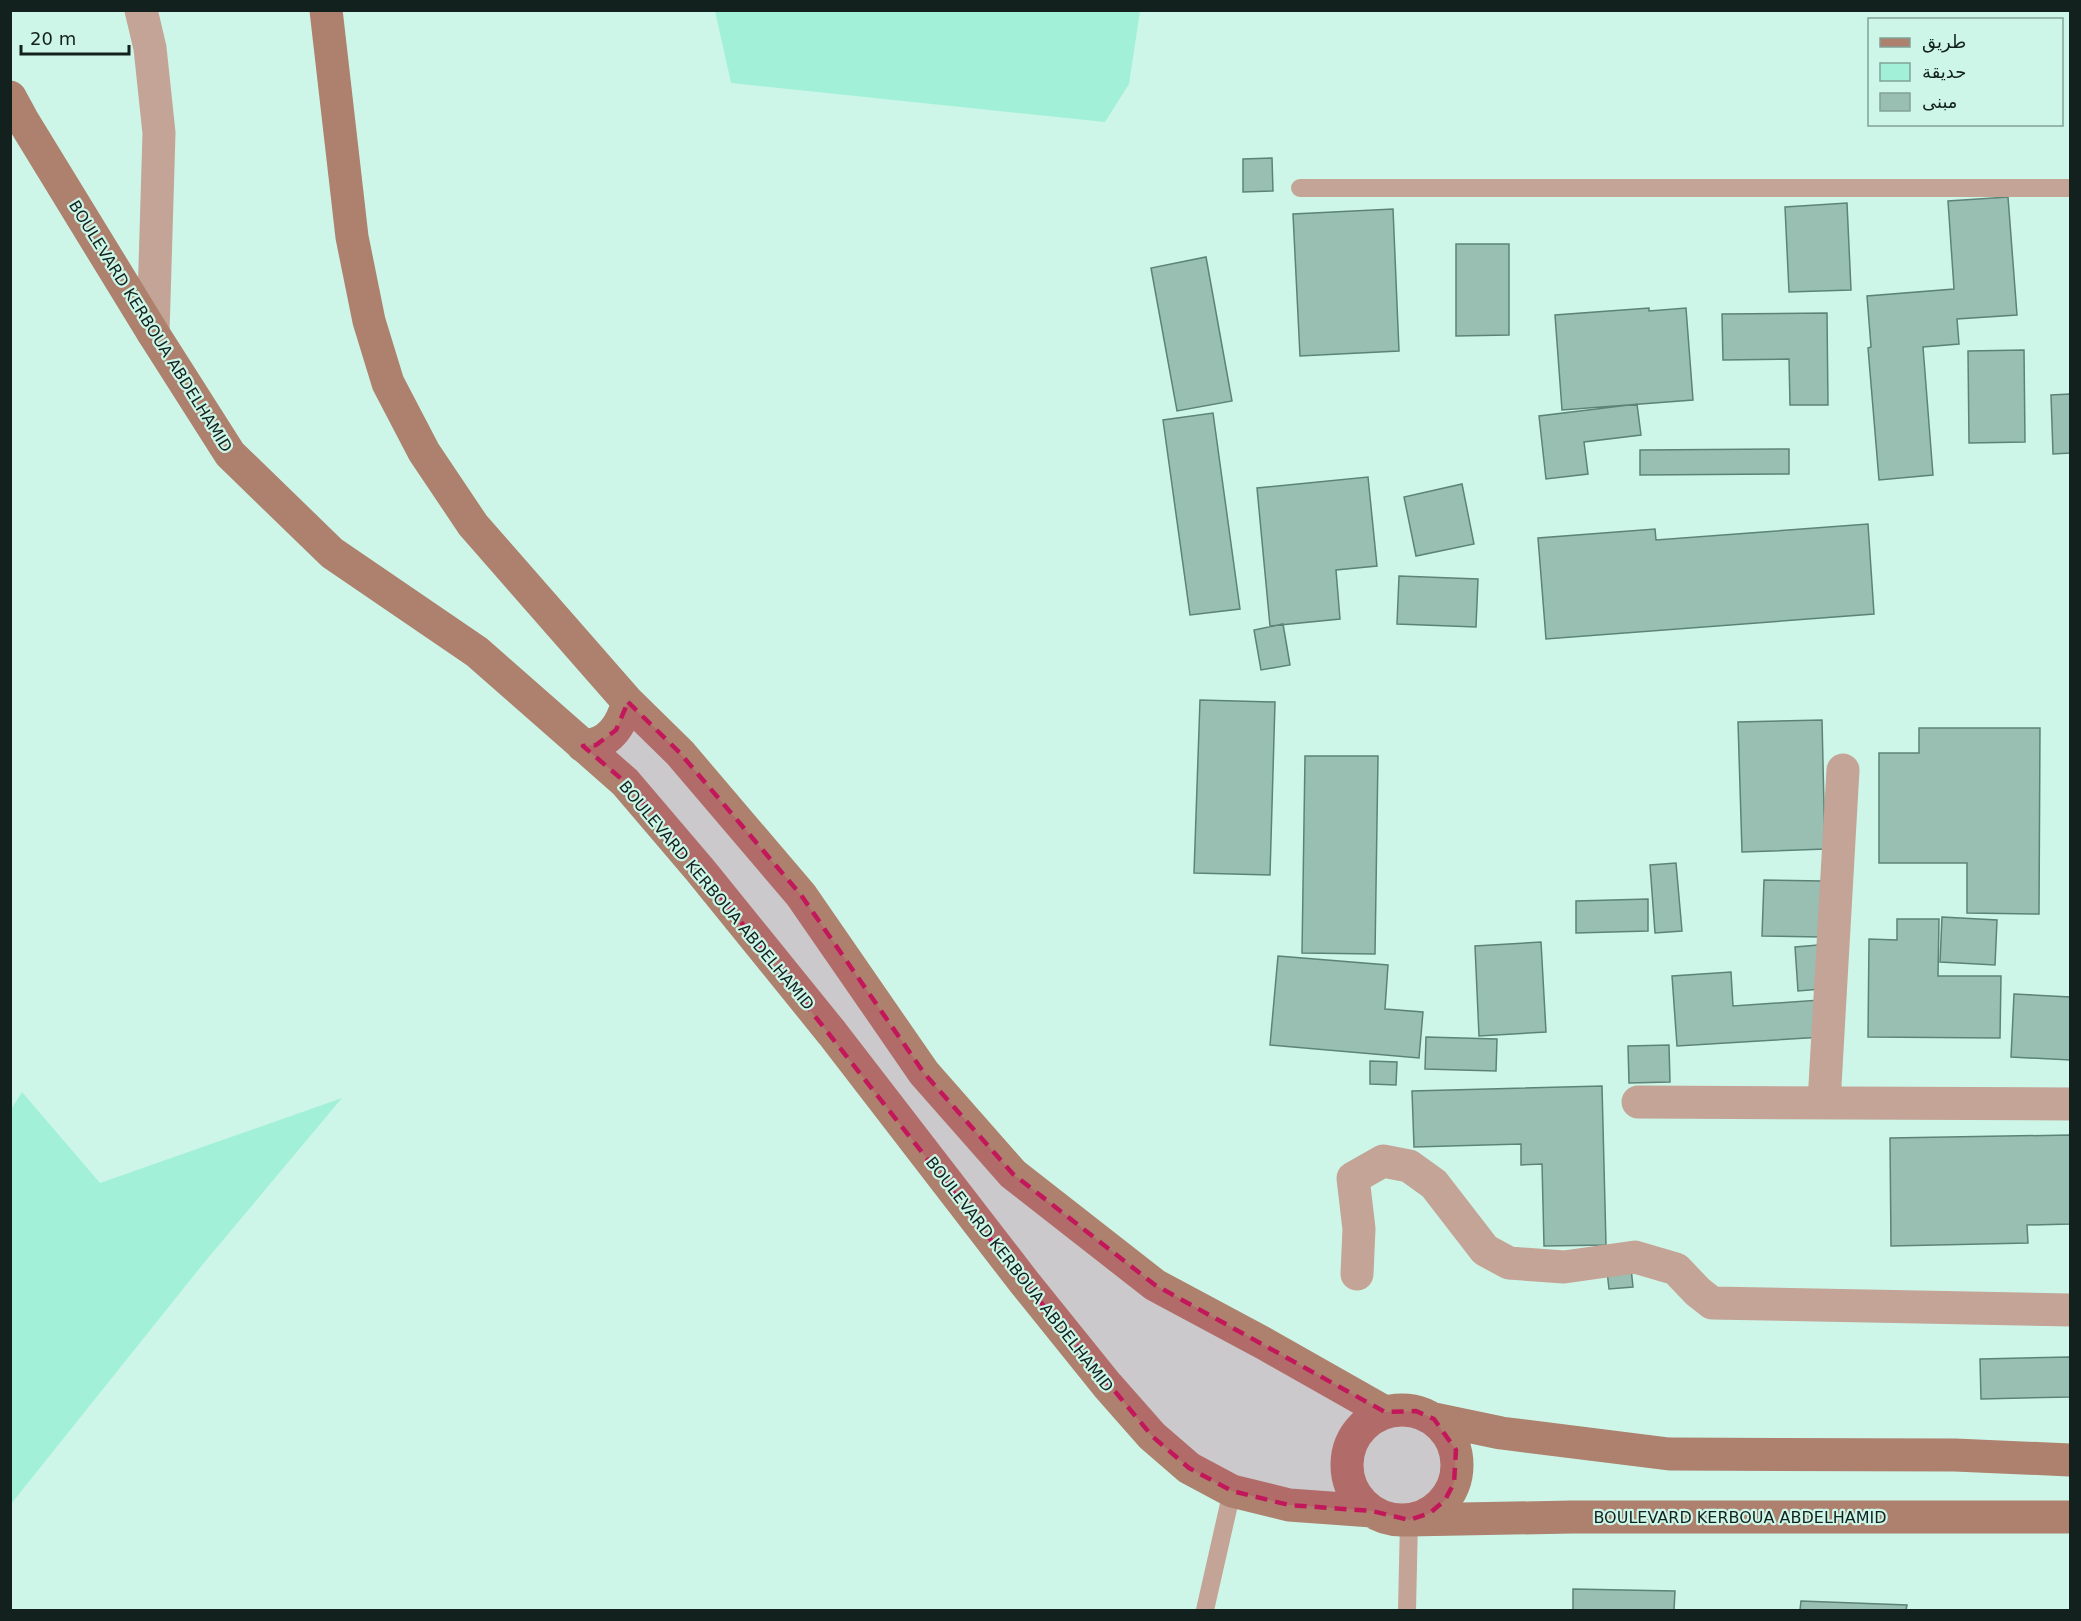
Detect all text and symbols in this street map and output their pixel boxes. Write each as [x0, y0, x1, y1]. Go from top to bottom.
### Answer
scale bar [21, 18, 129, 56]
legend [1868, 18, 2063, 126]
text: 20 m [30, 28, 76, 49]
text: طريق [1922, 31, 1966, 53]
text: حديقة [1922, 61, 1966, 82]
text: مبنى [1922, 91, 1958, 112]
street label: BOULEVARD KERBOUA ABDELHAMID [65, 197, 236, 456]
street label: BOULEVARD KERBOUA ABDELHAMID [615, 777, 818, 1014]
street label: BOULEVARD KERBOUA ABDELHAMID [922, 1153, 1117, 1396]
street label: BOULEVARD KERBOUA ABDELHAMID [1593, 1508, 1887, 1527]

